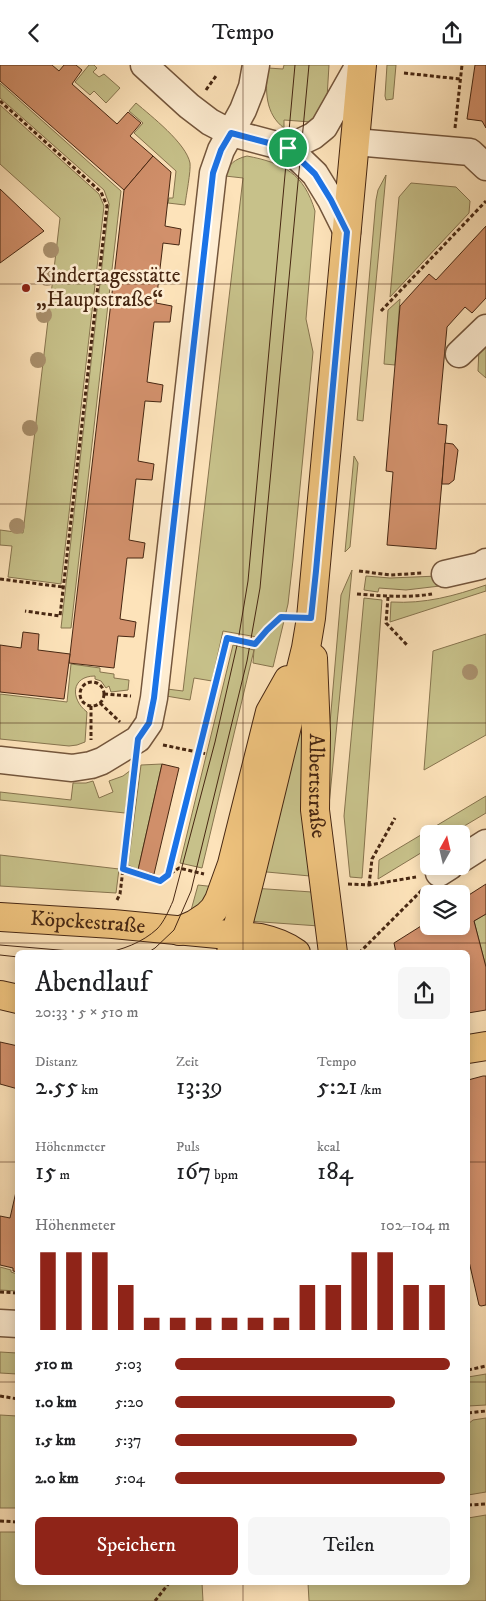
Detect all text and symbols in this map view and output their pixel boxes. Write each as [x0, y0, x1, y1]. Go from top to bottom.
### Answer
icon: back [20, 19, 48, 47]
text: Tempo [212, 19, 274, 46]
icon: share [438, 19, 466, 47]
pin [267, 127, 309, 169]
icon: arrive [274, 134, 302, 162]
place label: Kindertagesstätte „Hauptstraße“ [36, 263, 181, 313]
marker: Kindertagesstätte „Hauptstraße“ [20, 282, 32, 294]
street label: Albertstraße [302, 733, 331, 840]
north arrow [420, 825, 470, 875]
map controls [420, 825, 470, 935]
button: layers [420, 885, 470, 935]
street label: Köpckestraße [30, 906, 147, 940]
text: Abendlauf [35, 965, 149, 1000]
button: share [398, 967, 450, 1019]
text: 20:33 · 5 × 510 m [35, 1002, 139, 1022]
text: Distanz [35, 1053, 78, 1071]
text: Zeit [176, 1053, 199, 1071]
text: Tempo [317, 1053, 356, 1071]
text: 2.55 [35, 1071, 78, 1102]
text: 13:39 [176, 1071, 223, 1102]
text: 5:21 [317, 1071, 357, 1102]
text: km [78, 1081, 99, 1099]
text: /km [357, 1081, 382, 1099]
text: Höhenmeter [35, 1138, 105, 1156]
text: Puls [176, 1138, 200, 1156]
text: kcal [317, 1138, 340, 1156]
text: 15 [35, 1156, 56, 1187]
text: 167 [176, 1156, 211, 1187]
text: 184 [317, 1156, 353, 1187]
text: m [56, 1166, 70, 1184]
text: bpm [211, 1166, 238, 1184]
text: Höhenmeter [35, 1215, 116, 1235]
text: 102–104 m [380, 1215, 450, 1235]
text: 510 m [35, 1354, 73, 1374]
text: 5:03 [115, 1354, 142, 1374]
text: 1.0 km [35, 1392, 77, 1412]
text: 5:20 [115, 1392, 144, 1412]
text: 1.5 km [35, 1430, 76, 1450]
text: 5:37 [115, 1430, 142, 1450]
text: 2.0 km [35, 1468, 79, 1488]
text: 5:04 [115, 1468, 145, 1488]
button: Speichern [35, 1517, 238, 1575]
button: Teilen [248, 1517, 450, 1575]

